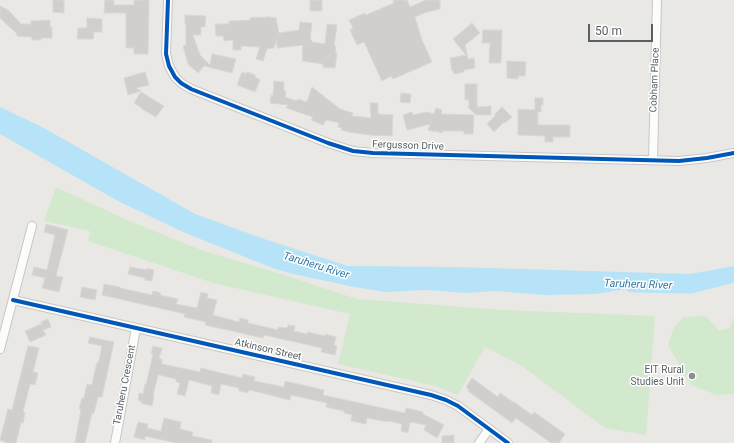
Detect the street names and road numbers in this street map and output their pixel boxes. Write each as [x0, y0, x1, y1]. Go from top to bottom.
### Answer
street label: Cobham Place [648, 47, 662, 113]
street label: Fergusson Drive [372, 139, 444, 153]
street label: Atkinson Street [234, 337, 302, 363]
street label: Taruheru Crescent [111, 344, 139, 426]

